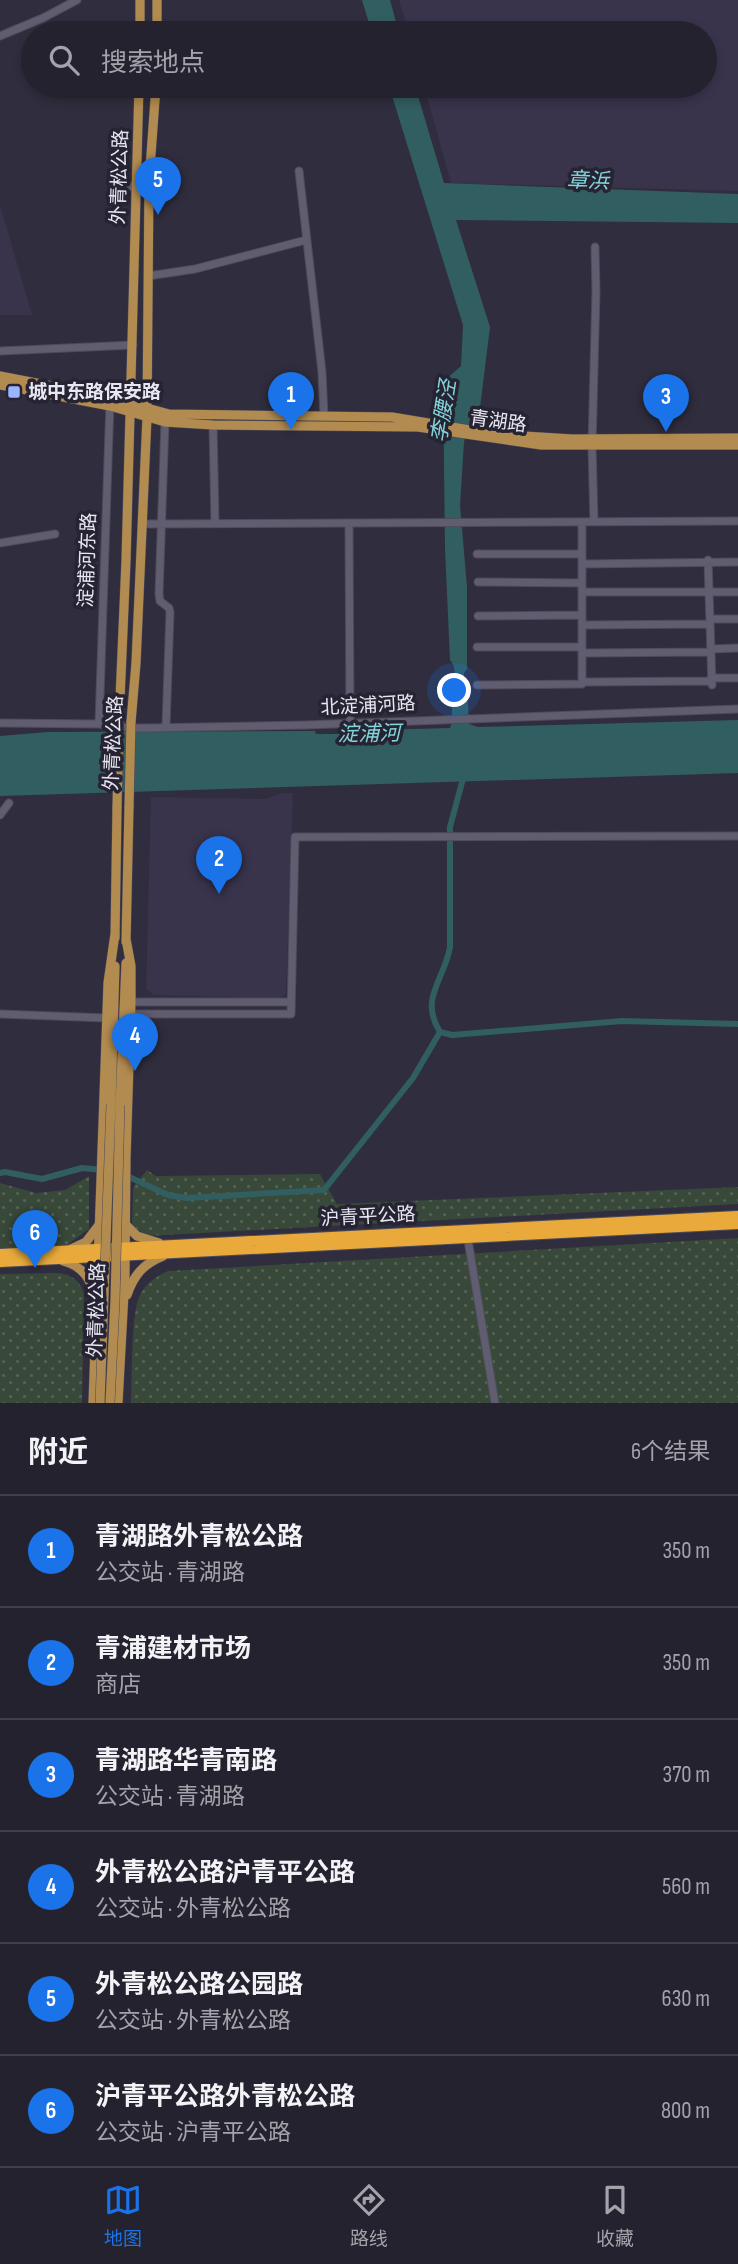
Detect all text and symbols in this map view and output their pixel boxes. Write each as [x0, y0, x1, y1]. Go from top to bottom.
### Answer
search box [21, 21, 717, 98]
icon: search [45, 41, 83, 79]
text: 搜索地点 [101, 48, 205, 79]
street label: 外青松公路 [107, 129, 133, 225]
pin: 5 [135, 157, 181, 215]
water label: 章浜 [567, 168, 611, 194]
pin: 1 [268, 372, 314, 430]
pin: 3 [643, 374, 689, 432]
water label: 李腰泾 [427, 376, 462, 444]
place label: 城中东路保安路 [28, 381, 161, 404]
marker: 城中东路保安路 [6, 384, 22, 400]
street label: 青湖路 [468, 407, 528, 437]
street label: 淀浦河东路 [75, 512, 101, 608]
your location [437, 673, 471, 707]
street label: 北淀浦河路 [320, 692, 416, 720]
street label: 外青松公路 [100, 695, 128, 791]
water label: 淀浦河 [337, 721, 405, 747]
pin: 2 [196, 836, 242, 894]
pin: 4 [112, 1013, 158, 1071]
street label: 沪青平公路 [320, 1203, 416, 1231]
pin: 6 [12, 1210, 58, 1268]
street label: 外青松公路 [84, 1262, 110, 1358]
text: 附近 [28, 1435, 88, 1471]
text: 6个结果 [631, 1438, 710, 1466]
text: 青湖路外青松公路 [95, 1522, 303, 1553]
text: 1 [46, 1537, 56, 1565]
text: 350 m [662, 1537, 710, 1565]
text: 公交站 · 青湖路 [95, 1559, 245, 1587]
text: 青浦建材市场 [95, 1634, 251, 1665]
text: 2 [46, 1649, 56, 1677]
text: 350 m [662, 1649, 710, 1677]
text: 商店 [95, 1671, 141, 1699]
text: 青湖路华青南路 [95, 1746, 277, 1777]
text: 3 [46, 1761, 56, 1789]
text: 370 m [663, 1761, 710, 1789]
text: 公交站 · 青湖路 [95, 1783, 245, 1811]
text: 外青松公路沪青平公路 [95, 1858, 355, 1889]
text: 4 [46, 1873, 56, 1901]
text: 560 m [662, 1873, 710, 1901]
text: 公交站 · 外青松公路 [95, 1895, 291, 1923]
text: 外青松公路公园路 [95, 1970, 303, 2001]
text: 5 [46, 1985, 56, 2013]
text: 630 m [662, 1985, 710, 2013]
text: 公交站 · 外青松公路 [95, 2007, 291, 2035]
text: 沪青平公路外青松公路 [95, 2082, 355, 2113]
text: 6 [46, 2097, 56, 2125]
text: 800 m [661, 2097, 710, 2125]
text: 公交站 · 沪青平公路 [95, 2119, 291, 2147]
tab: 地图 [104, 2181, 142, 2251]
tab: 路线 [350, 2181, 388, 2251]
tab: 收藏 [596, 2181, 634, 2251]

